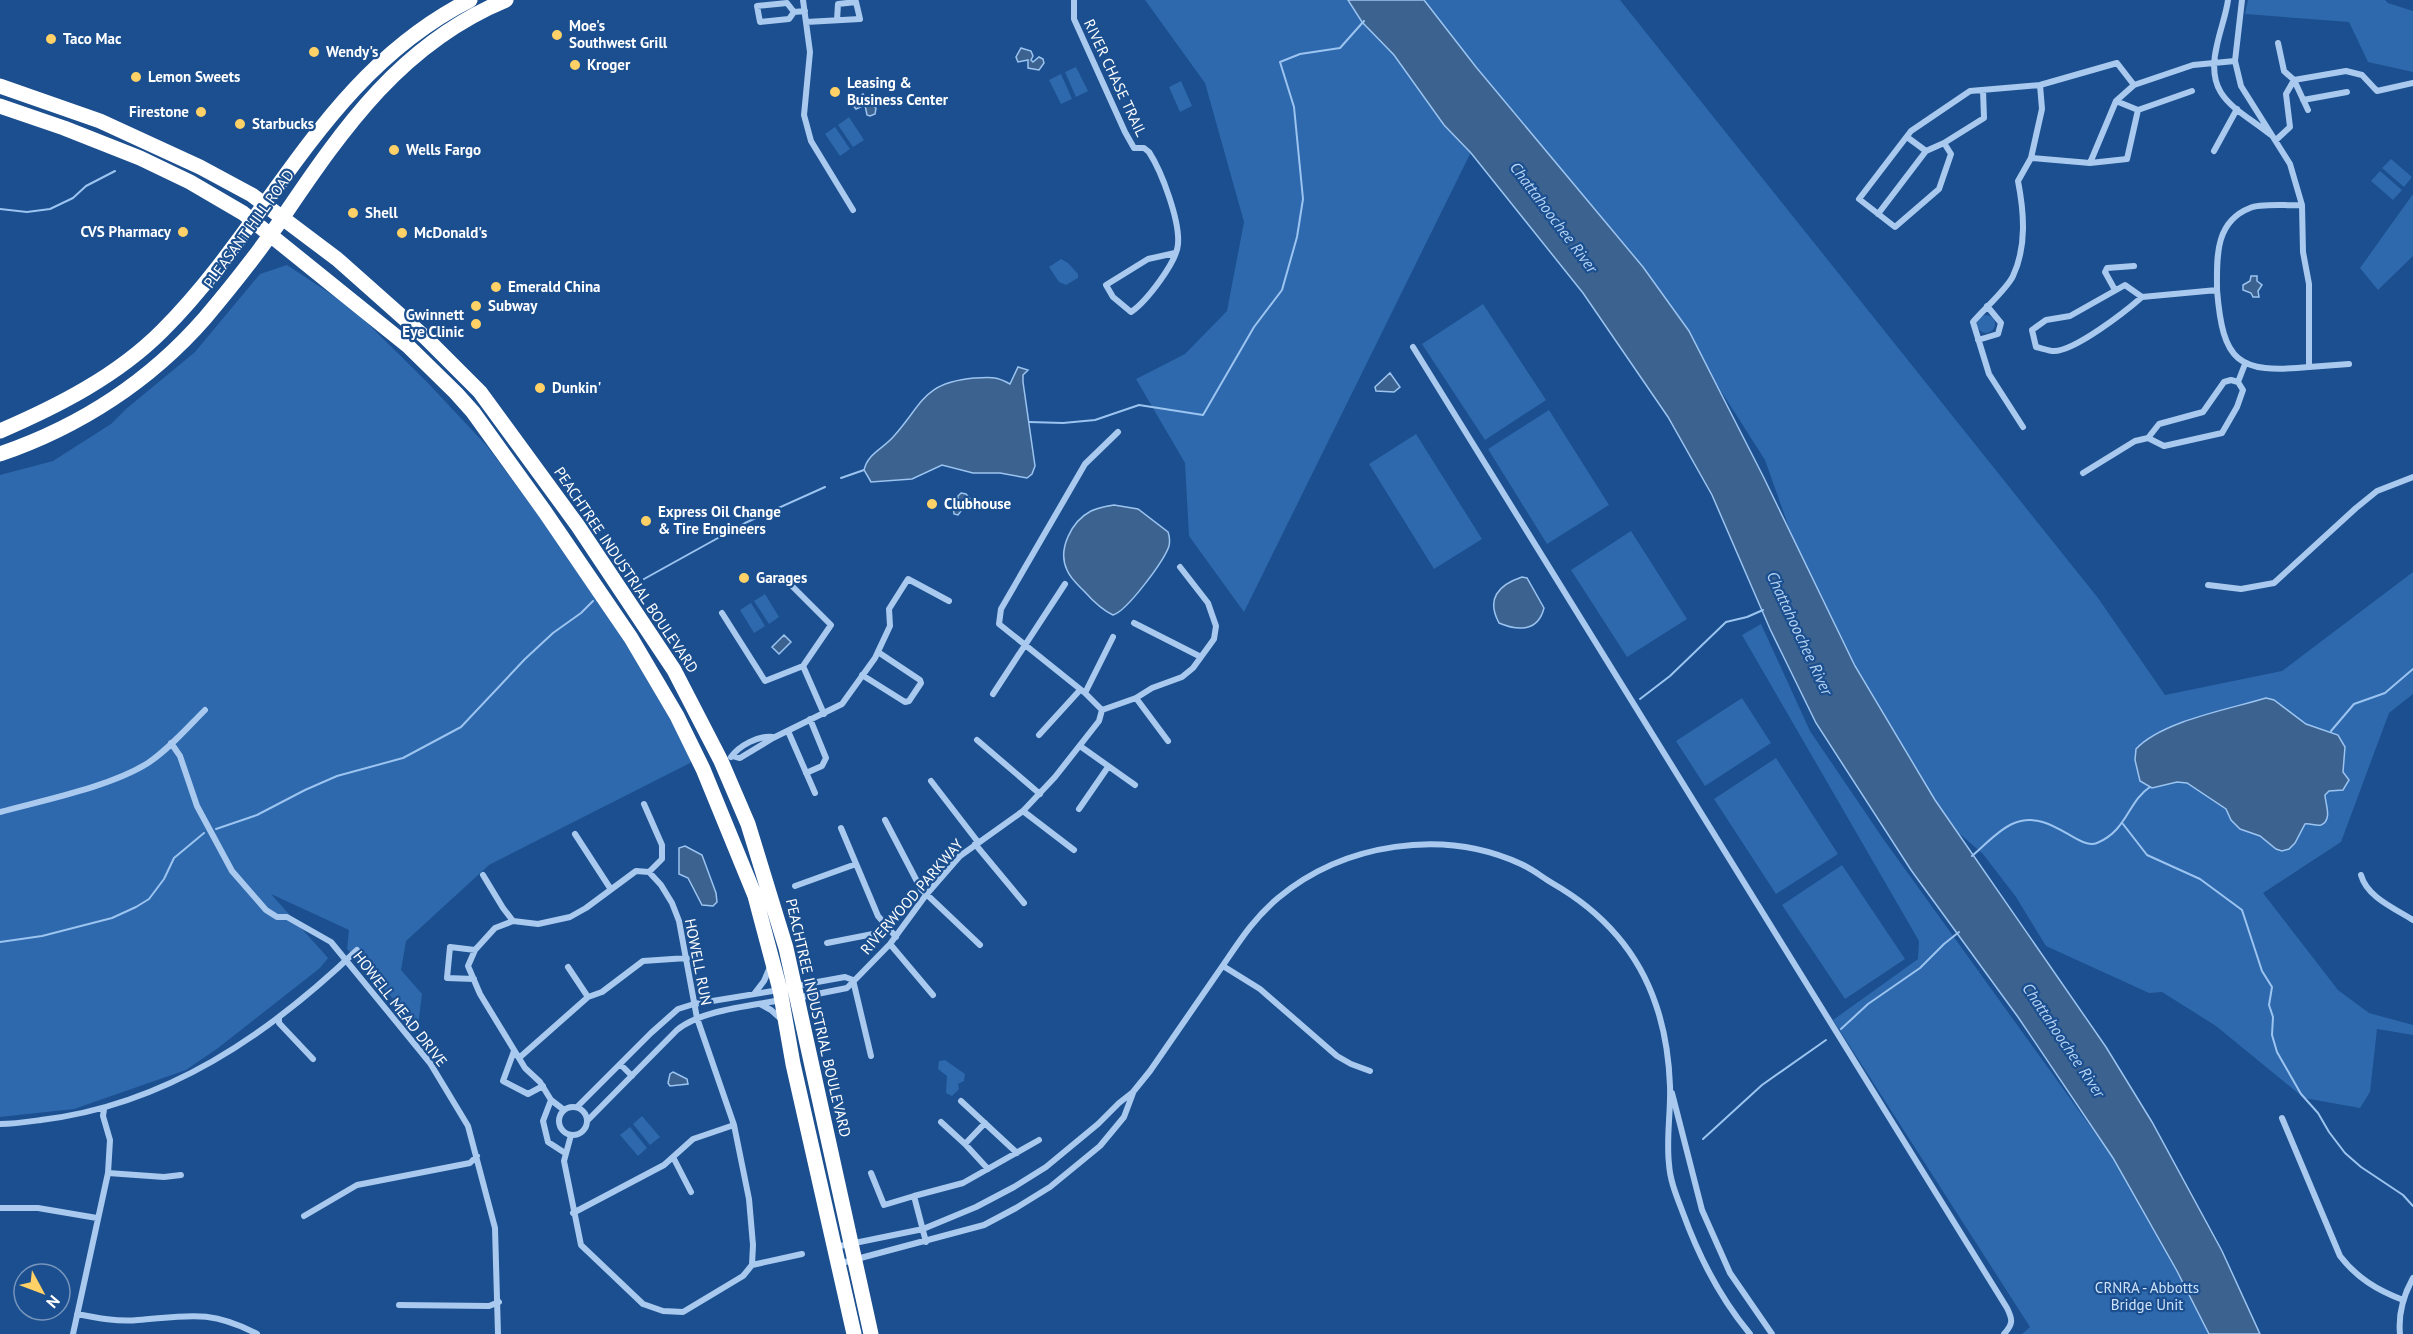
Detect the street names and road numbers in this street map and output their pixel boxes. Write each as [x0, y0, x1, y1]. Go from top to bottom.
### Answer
street label: RIVER CHASE TRAIL [1080, 16, 1151, 140]
street label: PLEASANT HILL ROAD [199, 166, 298, 292]
street label: PEACHTREE INDUSTRIAL BOULEVARD [550, 463, 703, 676]
street label: RIVERWOOD PARKWAY [856, 834, 967, 958]
street label: PEACHTREE INDUSTRIAL BOULEVARD [782, 897, 855, 1139]
street label: HOWELL RUN [681, 917, 716, 1007]
street label: HOWELL MEAD DRIVE [349, 947, 451, 1070]

